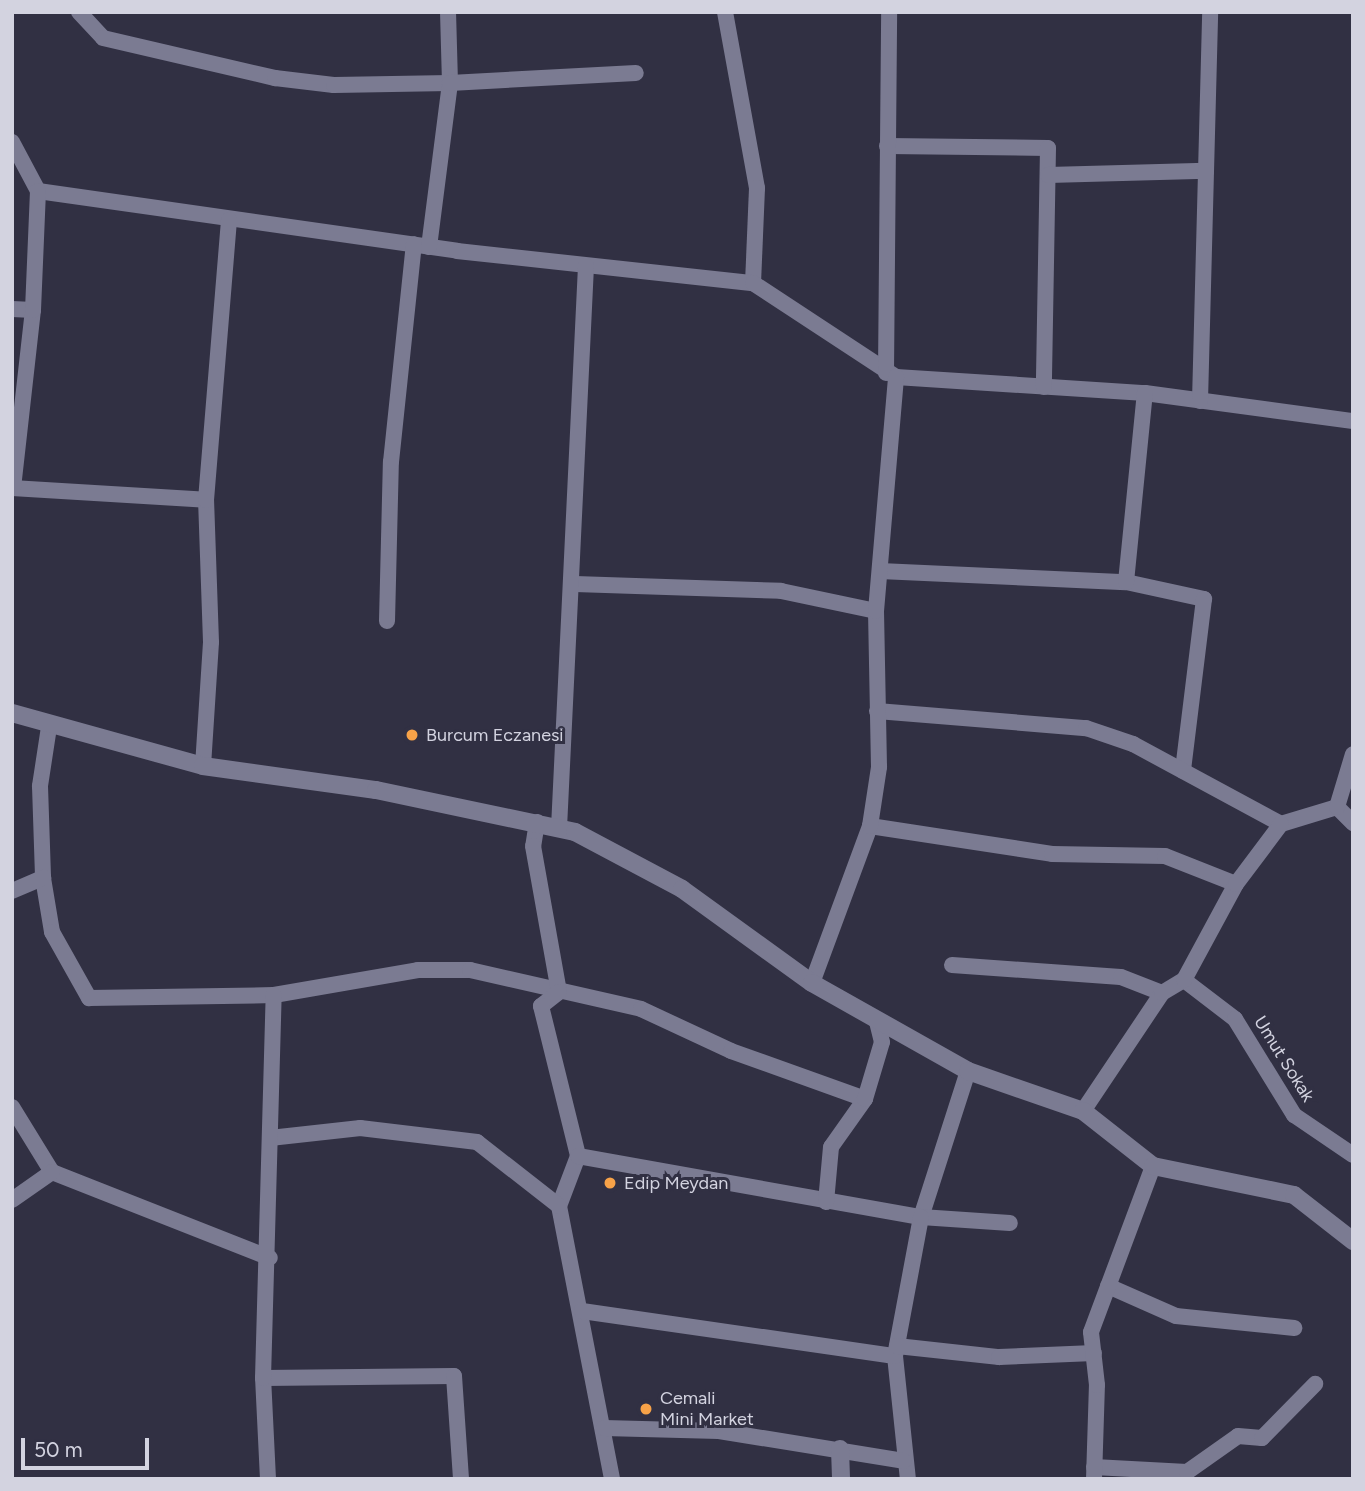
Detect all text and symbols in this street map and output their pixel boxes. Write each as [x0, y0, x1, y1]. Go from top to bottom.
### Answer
place label: Burcum Eczanesi [426, 724, 564, 746]
marker: Burcum Eczanesi [404, 727, 420, 743]
street label: Umut Sokak [1249, 1012, 1319, 1106]
place label: Edip Meydan [624, 1172, 728, 1194]
marker: Edip Meydan [602, 1175, 618, 1191]
place label: Cemali Mini Market [660, 1388, 754, 1430]
marker: Cemali Mini Market [638, 1401, 654, 1417]
scale bar [24, 1424, 152, 1468]
text: 50 m [34, 1437, 83, 1462]

